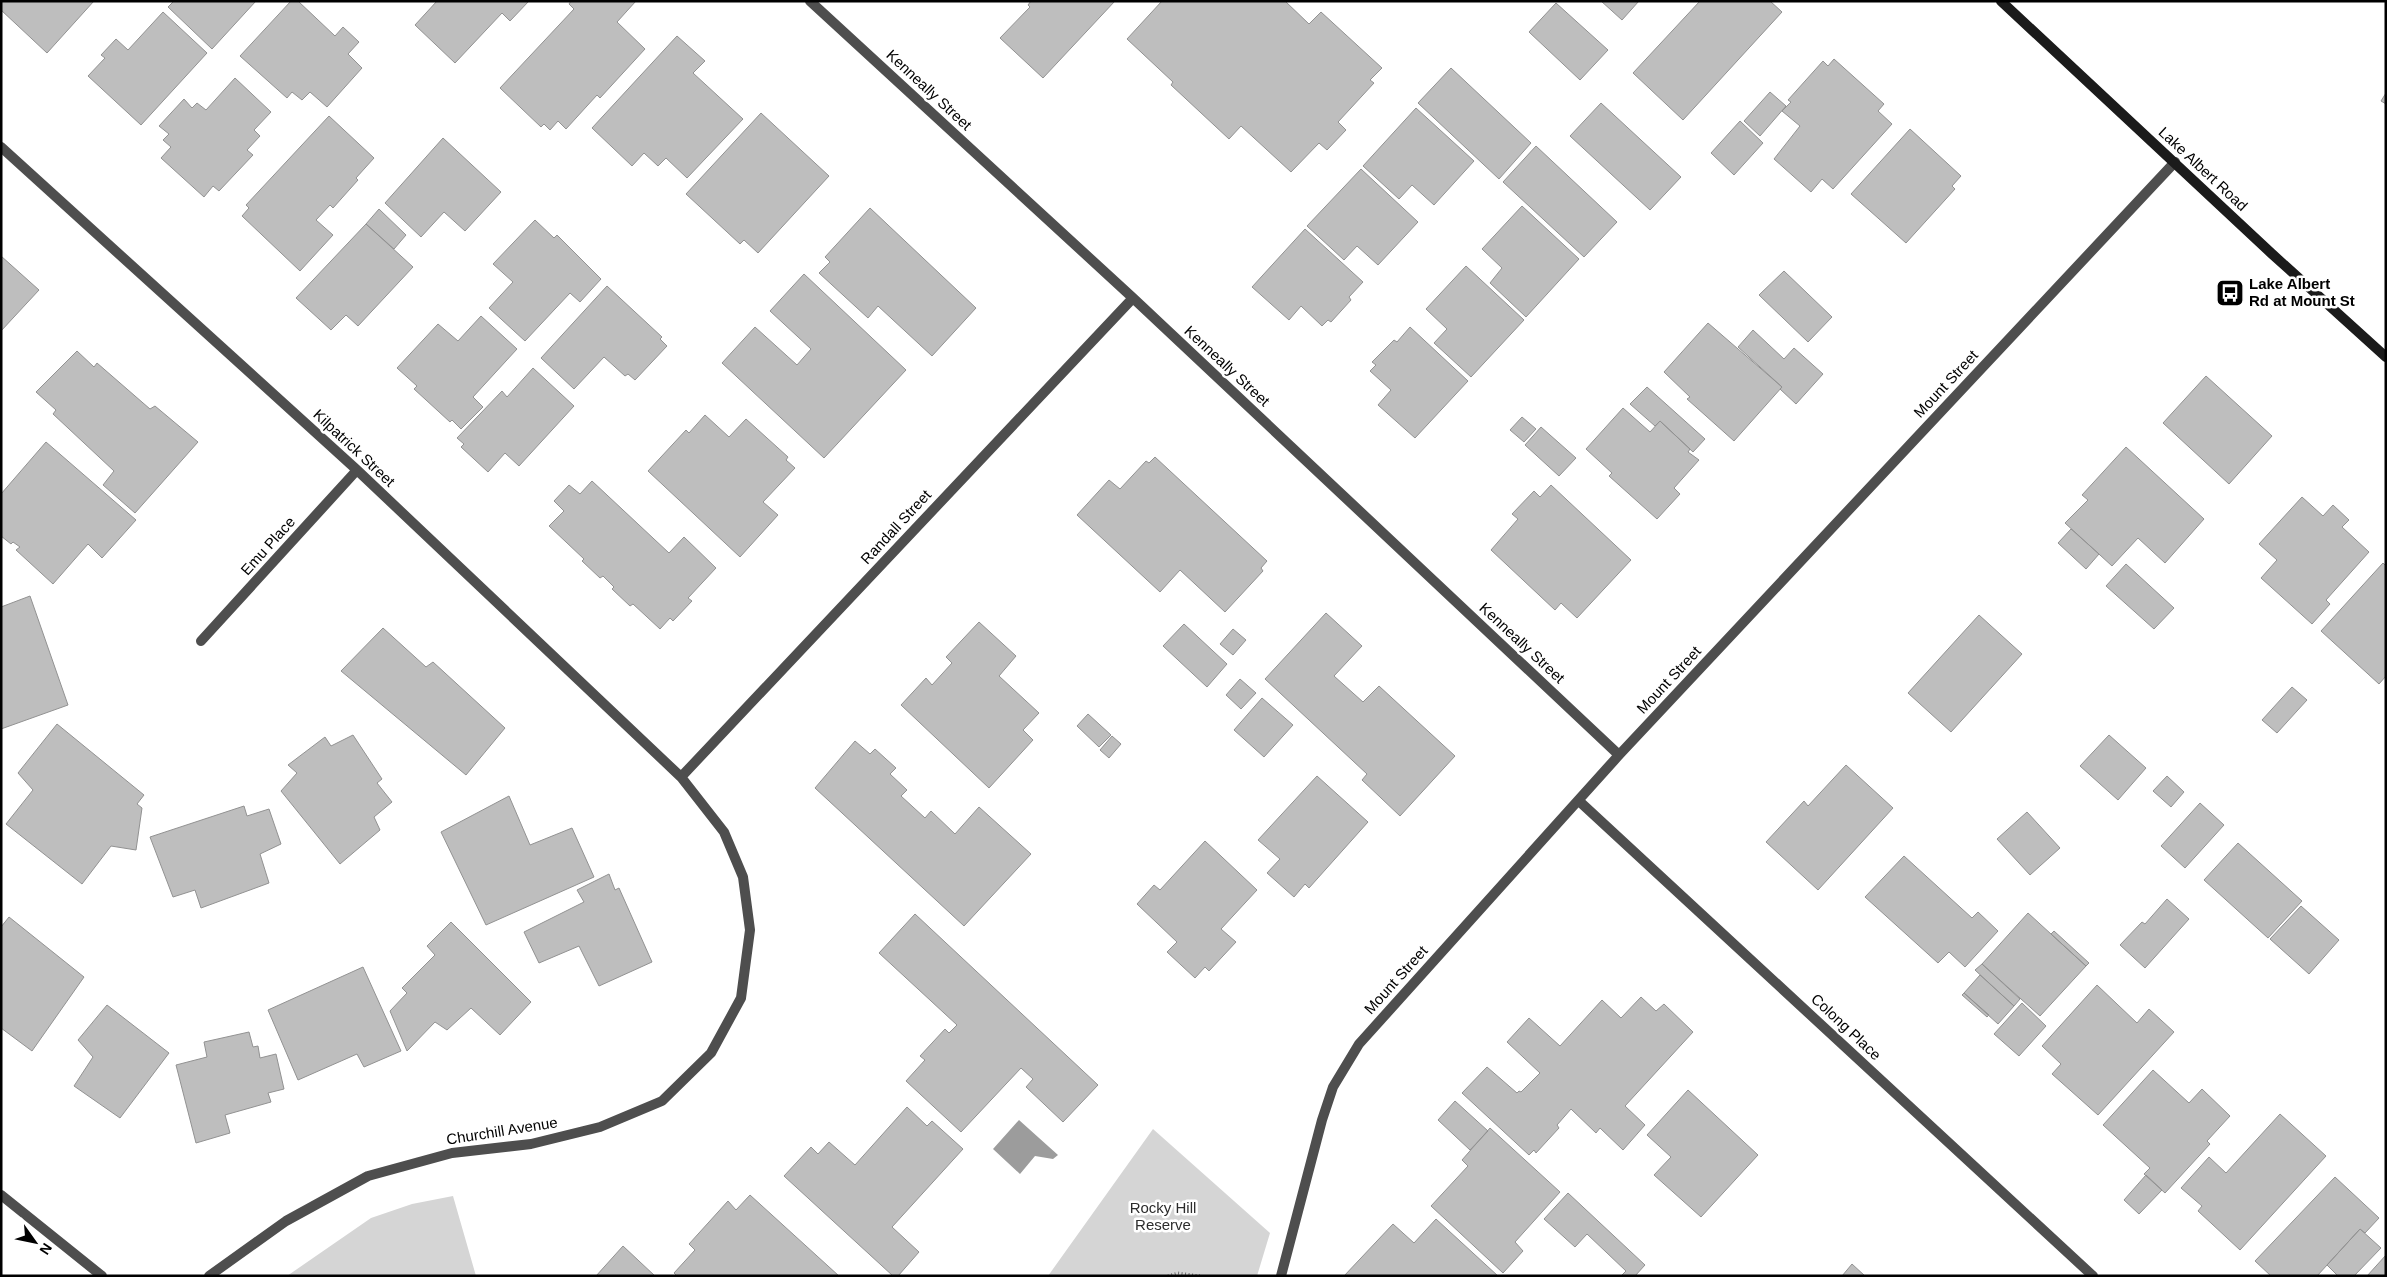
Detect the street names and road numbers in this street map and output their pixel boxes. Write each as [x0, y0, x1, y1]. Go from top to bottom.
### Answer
street label: Kenneally Street [883, 46, 976, 134]
street label: Lake Albert Road [2155, 123, 2251, 214]
street label: Kenneally Street [1181, 322, 1274, 410]
street label: Mount Street [1910, 346, 1982, 421]
street label: Kilpatrick Street [310, 406, 399, 490]
street label: Randall Street [857, 485, 935, 567]
street label: Emu Place [237, 513, 298, 578]
street label: Kenneally Street [1476, 599, 1569, 687]
street label: Mount Street [1633, 642, 1705, 717]
street label: Mount Street [1361, 941, 1431, 1017]
street label: Colong Place [1808, 990, 1885, 1063]
street label: Churchill Avenue [445, 1113, 559, 1148]

